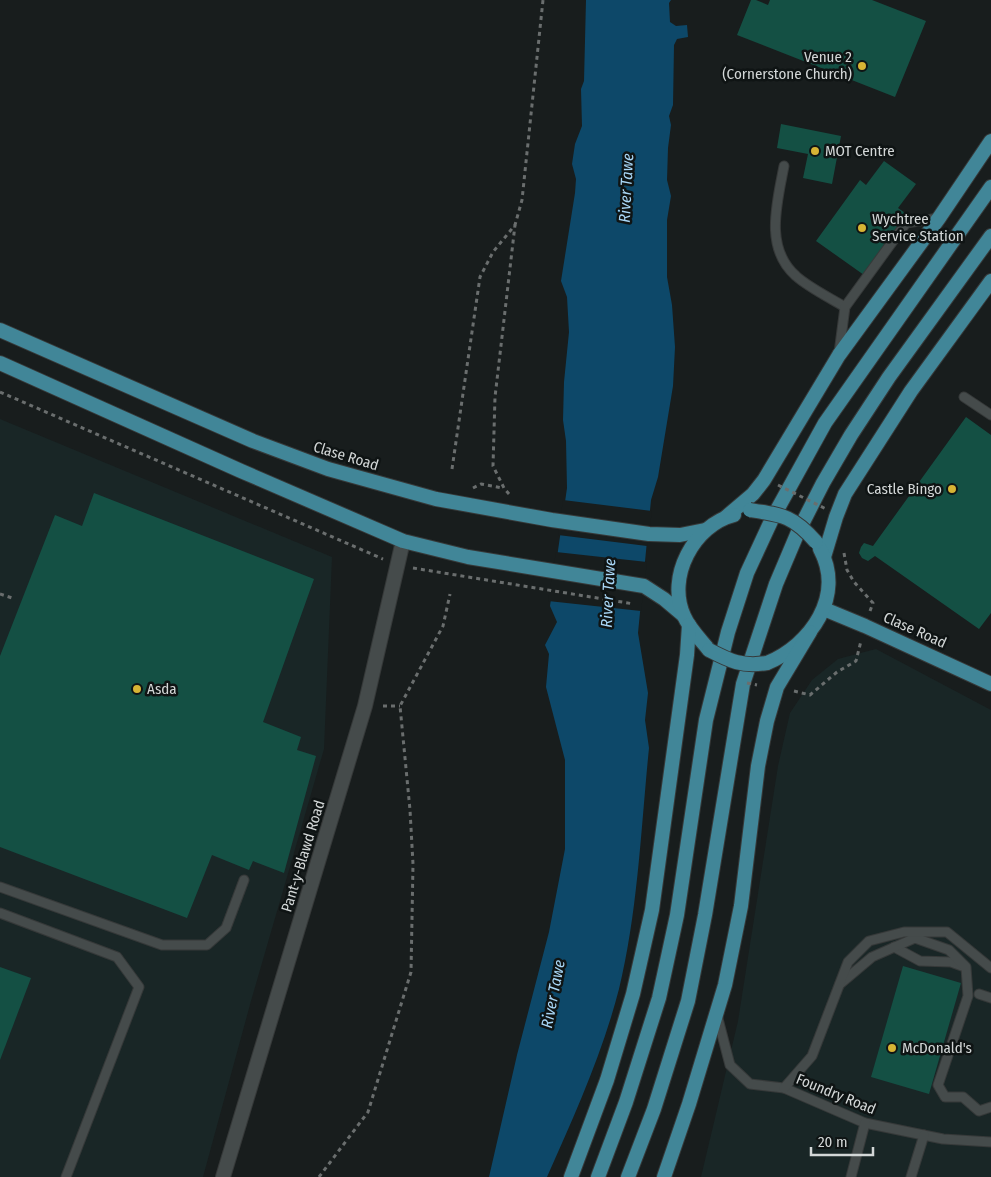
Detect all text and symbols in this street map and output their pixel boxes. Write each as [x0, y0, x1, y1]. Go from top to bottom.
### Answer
place label: Venue 2 (Cornerstone Church) [722, 48, 852, 83]
marker: Venue 2 (Cornerstone Church) [856, 60, 868, 72]
place label: MOT Centre [825, 142, 895, 160]
marker: MOT Centre [809, 145, 821, 157]
water label: River Tawe [615, 152, 637, 223]
place label: Wychtree Service Station [872, 210, 964, 245]
marker: Wychtree Service Station [856, 222, 868, 234]
street label: Clase Road [311, 438, 381, 474]
place label: Castle Bingo [867, 480, 942, 498]
marker: Castle Bingo [946, 483, 958, 495]
water label: River Tawe [597, 557, 619, 628]
street label: Clase Road [881, 608, 949, 652]
place label: Asda [147, 680, 177, 698]
marker: Asda [131, 683, 143, 695]
street label: Pant-y-Blawd Road [277, 798, 329, 914]
water label: River Tawe [537, 958, 569, 1030]
place label: McDonald's [902, 1039, 972, 1057]
marker: McDonald's [886, 1042, 898, 1054]
street label: Foundry Road [794, 1070, 878, 1118]
scale bar [811, 1124, 874, 1156]
text: 20 m [818, 1133, 848, 1151]

